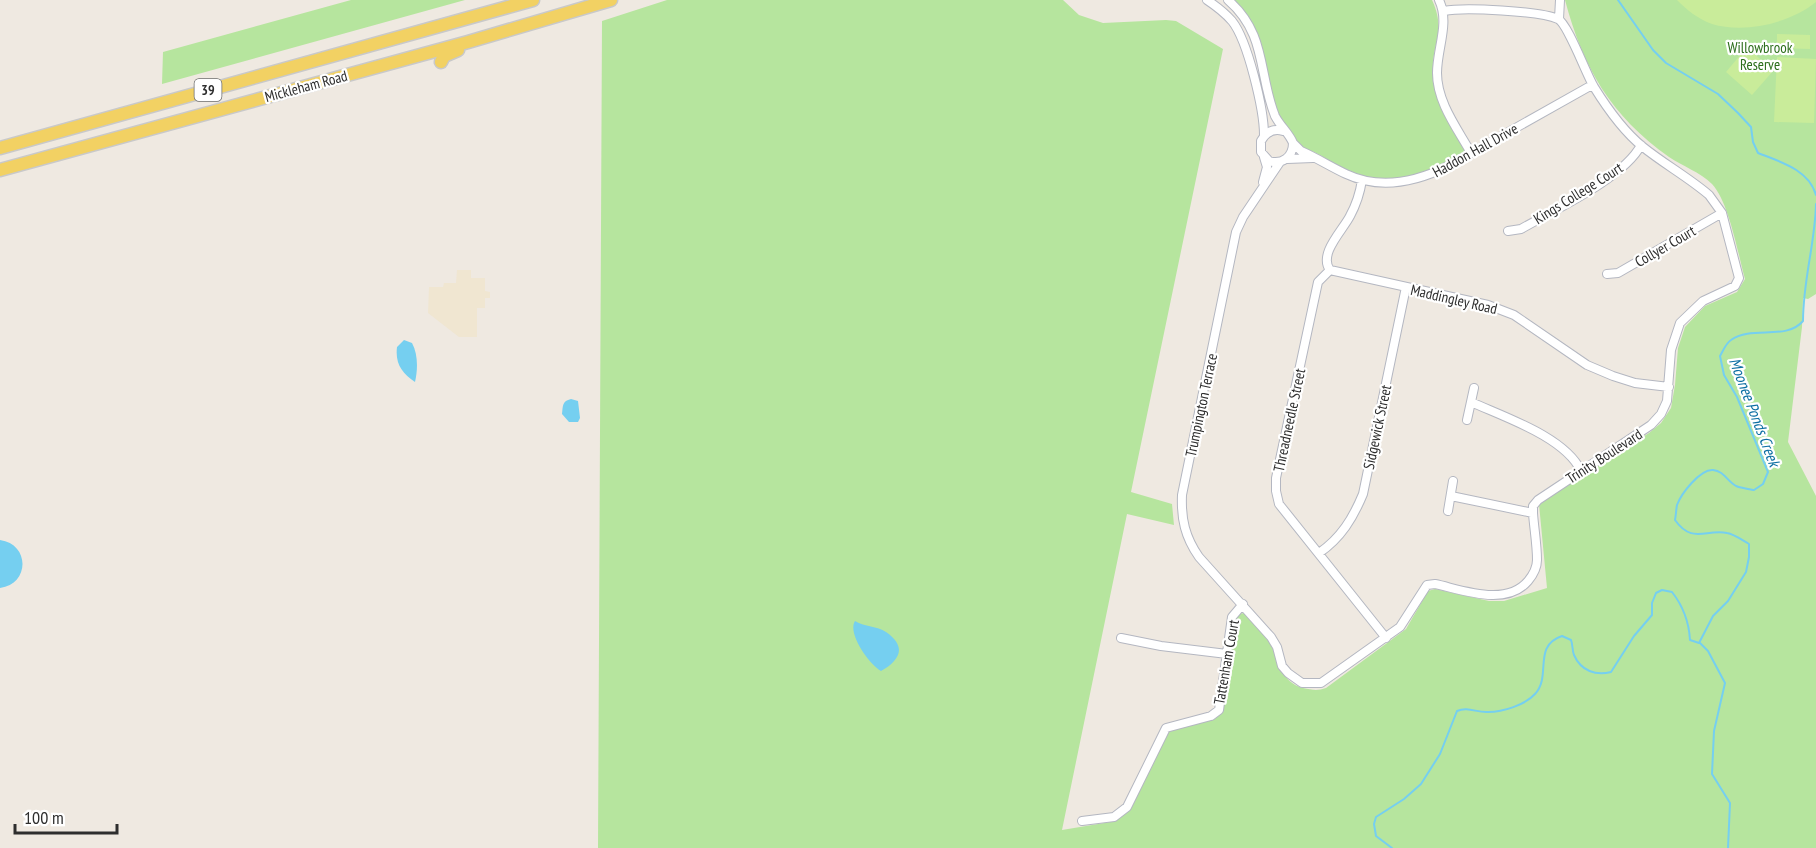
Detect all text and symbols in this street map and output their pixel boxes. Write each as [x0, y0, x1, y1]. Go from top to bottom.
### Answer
park label: Willowbrook Reserve [1728, 38, 1793, 74]
street label: Mickleham Road [263, 66, 349, 106]
road number: 39 [194, 79, 222, 101]
street label: Haddon Hall Drive [1429, 119, 1521, 181]
street label: Kings College Court [1530, 158, 1626, 228]
street label: Collyer Court [1631, 221, 1699, 271]
street label: Maddingley Road [1409, 280, 1499, 318]
street label: Trumpington Terrace [1181, 351, 1221, 459]
water label: Moonee Ponds Creek [1725, 355, 1786, 471]
street label: Threadneedle Street [1269, 366, 1309, 474]
street label: Sidgewick Street [1359, 383, 1395, 471]
street label: Trinity Boulevard [1562, 424, 1646, 488]
street label: Tattenham Court [1209, 618, 1243, 706]
scale bar [15, 797, 117, 835]
text: 100 m [24, 806, 64, 829]

